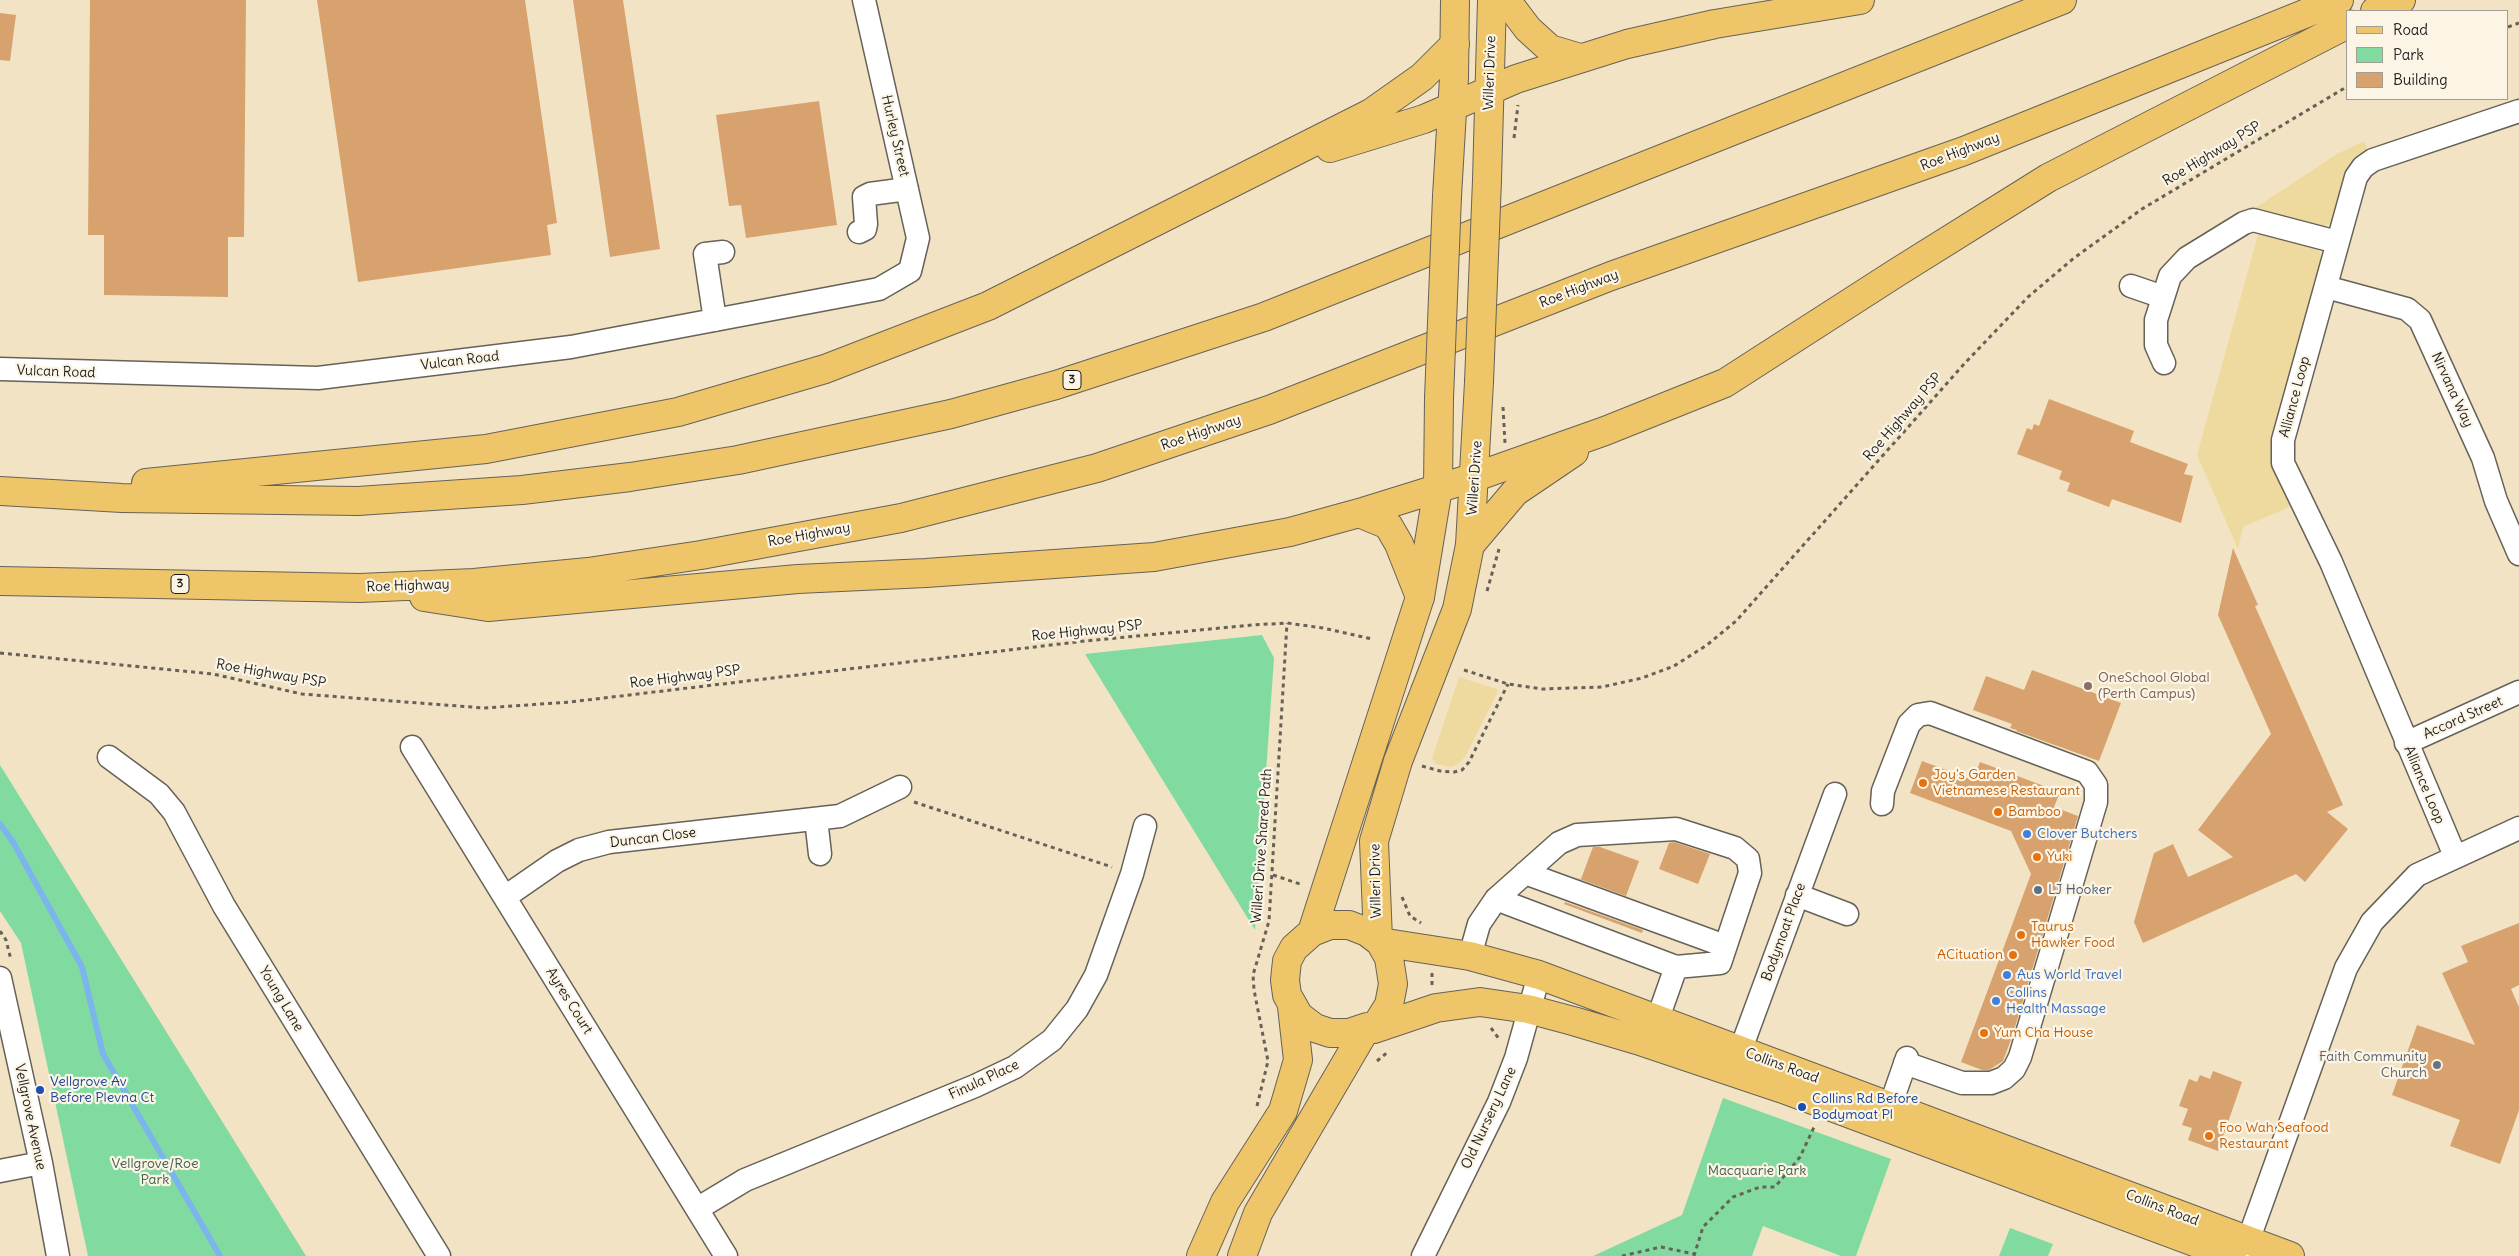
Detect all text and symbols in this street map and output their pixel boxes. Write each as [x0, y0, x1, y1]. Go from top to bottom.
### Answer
legend [2346, 10, 2509, 100]
text: Road [2393, 20, 2428, 39]
street label: Willeri Drive [1480, 35, 1500, 111]
text: Park [2393, 45, 2424, 64]
text: Building [2393, 70, 2448, 89]
street label: Hurley Street [877, 94, 913, 178]
street label: Roe Highway PSP [2160, 118, 2264, 190]
street label: Roe Highway [1918, 129, 2002, 175]
street label: Roe Highway [1537, 266, 1621, 312]
street label: Vulcan Road [420, 348, 500, 374]
street label: Nirvana Way [2427, 350, 2477, 430]
street label: Alliance Loop [2276, 355, 2314, 439]
street label: Vulcan Road [16, 362, 96, 382]
street label: Roe Highway PSP [1860, 369, 1946, 465]
road number: 3 [1063, 370, 1081, 390]
street label: Roe Highway [1159, 411, 1243, 455]
street label: Willeri Drive [1464, 440, 1486, 516]
street label: Roe Highway [766, 519, 852, 551]
road number: 3 [171, 574, 189, 594]
street label: Roe Highway [366, 576, 450, 596]
street label: Roe Highway PSP [1031, 617, 1143, 645]
street label: Roe Highway PSP [215, 656, 327, 692]
street label: Roe Highway PSP [629, 662, 741, 692]
place label: OneSchool Global (Perth Campus) [2098, 670, 2210, 702]
marker: OneSchool Global (Perth Campus) [2082, 680, 2094, 692]
street label: Accord Street [2421, 693, 2505, 743]
street label: Alliance Loop [2400, 743, 2448, 827]
place label: Joy's Garden Vietnamese Restaurant [1933, 767, 2080, 800]
street label: Willeri Drive Shared Path [1248, 768, 1276, 924]
marker: Joy's Garden Vietnamese Restaurant [1917, 777, 1929, 789]
place label: Bamboo [2008, 804, 2061, 820]
marker: Bamboo [1992, 806, 2004, 818]
street label: Duncan Close [609, 824, 697, 852]
place label: Clover Butchers [2037, 826, 2137, 842]
marker: Clover Butchers [2021, 828, 2033, 840]
street label: Willeri Drive [1367, 843, 1385, 919]
place label: Yuki [2047, 849, 2072, 865]
marker: Yuki [2031, 851, 2043, 863]
street label: Bodymoat Place [1758, 881, 1810, 983]
place label: LJ Hooker [2048, 882, 2112, 898]
marker: LJ Hooker [2032, 884, 2044, 896]
place label: Taurus Hawker Food [2031, 919, 2115, 952]
marker: Taurus Hawker Food [2015, 929, 2027, 941]
place label: ACituation [1937, 947, 2003, 963]
marker: ACituation [2007, 949, 2019, 961]
street label: Young Lane [255, 963, 307, 1035]
street label: Ayres Court [542, 965, 596, 1037]
place label: Aus World Travel [2017, 967, 2122, 983]
marker: Aus World Travel [2001, 969, 2013, 981]
place label: Collins Health Massage [2006, 985, 2106, 1018]
marker: Collins Health Massage [1990, 995, 2002, 1007]
place label: Yum Cha House [1994, 1025, 2093, 1041]
marker: Yum Cha House [1978, 1027, 1990, 1039]
street label: Collins Road [1743, 1045, 1821, 1087]
place label: Faith Community Church [2319, 1049, 2427, 1082]
street label: Finula Place [946, 1056, 1022, 1104]
marker: Faith Community Church [2431, 1059, 2443, 1071]
street label: Vellgrove Avenue [11, 1062, 49, 1172]
street label: Old Nursery Lane [1458, 1064, 1520, 1172]
place label: Vellgrove Av Before Plevna Ct [50, 1074, 154, 1106]
marker: Vellgrove Av Before Plevna Ct [34, 1084, 46, 1096]
place label: Collins Rd Before Bodymoat Pl [1812, 1091, 1918, 1124]
marker: Collins Rd Before Bodymoat Pl [1796, 1101, 1808, 1113]
place label: Foo Wah Seafood Restaurant [2219, 1120, 2329, 1152]
marker: Foo Wah Seafood Restaurant [2203, 1130, 2215, 1142]
park label: Vellgrove/Roe Park [112, 1156, 198, 1188]
park label: Macquarie Park [1708, 1163, 1806, 1179]
street label: Collins Road [2123, 1186, 2201, 1230]

